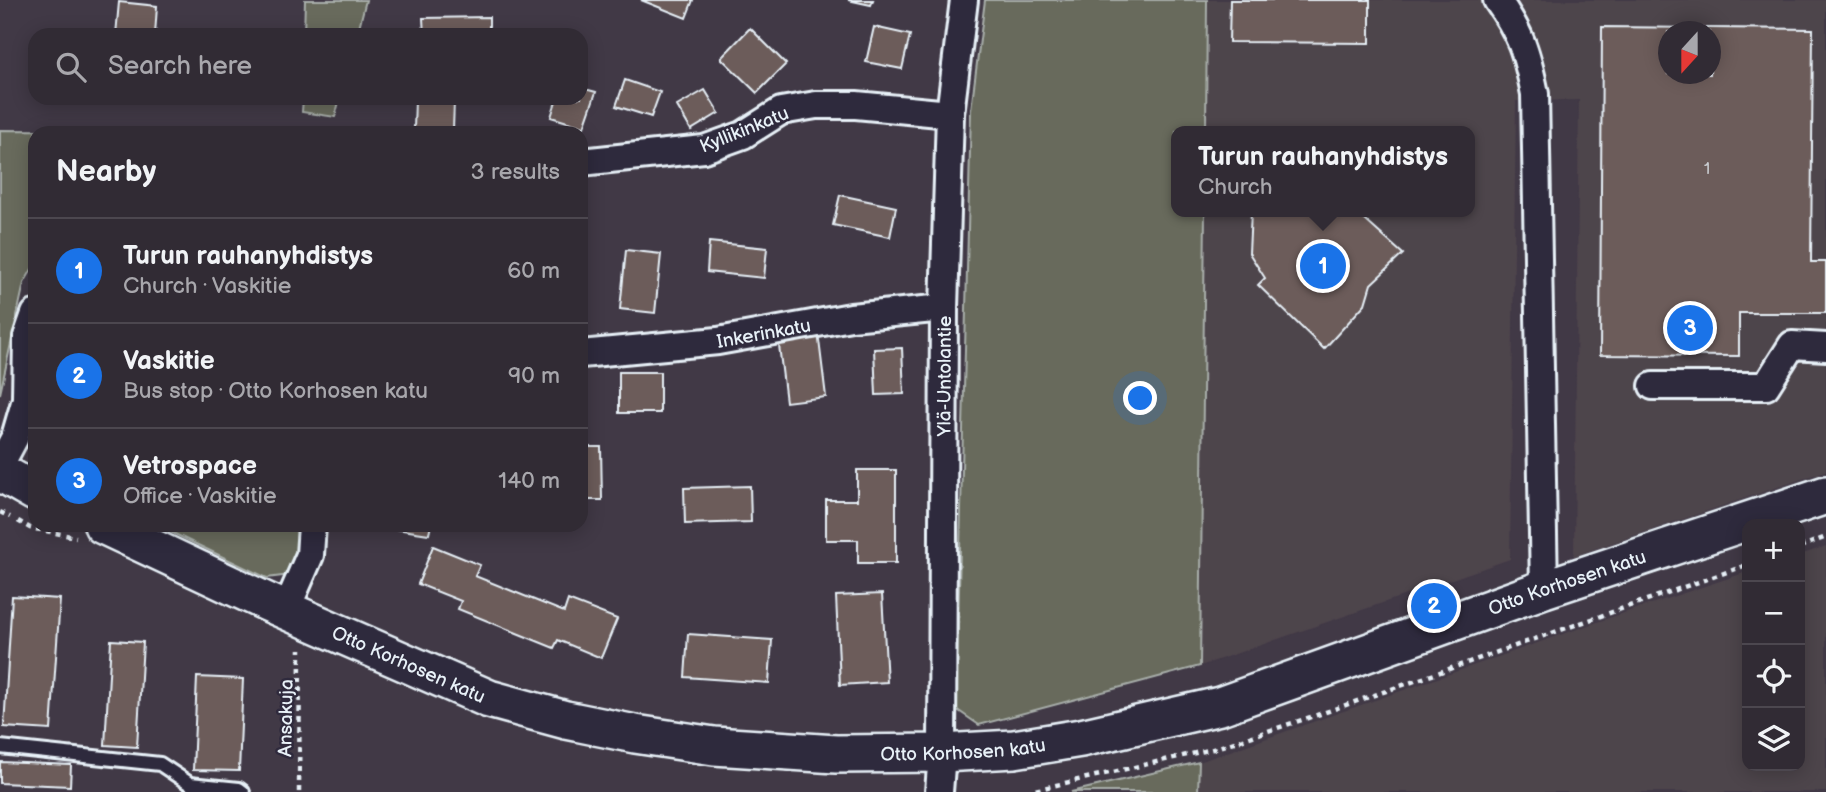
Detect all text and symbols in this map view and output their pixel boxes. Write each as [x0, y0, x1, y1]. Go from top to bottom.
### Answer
north arrow [1658, 21, 1721, 84]
search box [28, 28, 588, 105]
icon: search [52, 48, 90, 86]
text: Search here [108, 51, 252, 82]
street label: Kyllikinkatu [697, 102, 792, 159]
popup [1171, 126, 1475, 217]
text: Turun rauhanyhdistys [1198, 142, 1448, 173]
text: Nearby [56, 154, 156, 190]
text: 3 results [471, 158, 560, 186]
house number: 1 [1704, 160, 1710, 179]
text: Church [1198, 173, 1273, 201]
pin: 1 [1300, 240, 1346, 292]
text: Turun rauhanyhdistys [123, 241, 373, 272]
text: 1 [74, 257, 84, 285]
text: 60 m [507, 257, 560, 285]
text: Church · Vaskitie [123, 272, 291, 300]
pin: 3 [1667, 302, 1713, 354]
street label: Inkerinkatu [715, 314, 813, 354]
street label: Ylä-Untolantie [933, 316, 957, 438]
text: Vaskitie [123, 346, 215, 377]
text: 2 [72, 362, 86, 390]
text: 90 m [508, 362, 560, 390]
text: Bus stop · Otto Korhosen katu [123, 377, 428, 405]
your location [1123, 381, 1157, 415]
text: Vetrospace [123, 451, 257, 482]
text: 3 [72, 467, 86, 495]
text: 140 m [498, 467, 560, 495]
text: Office · Vaskitie [123, 482, 277, 510]
map controls [1742, 519, 1805, 771]
button: + [1742, 519, 1805, 582]
street label: Otto Korhosen katu [1486, 546, 1649, 621]
pin: 2 [1411, 580, 1457, 632]
button: − [1742, 582, 1805, 645]
street label: Otto Korhosen katu [328, 622, 489, 709]
button: locate [1742, 645, 1805, 708]
street label: Ansakuja [274, 679, 299, 757]
button: layers [1742, 708, 1805, 771]
street label: Otto Korhosen katu [880, 734, 1047, 767]

